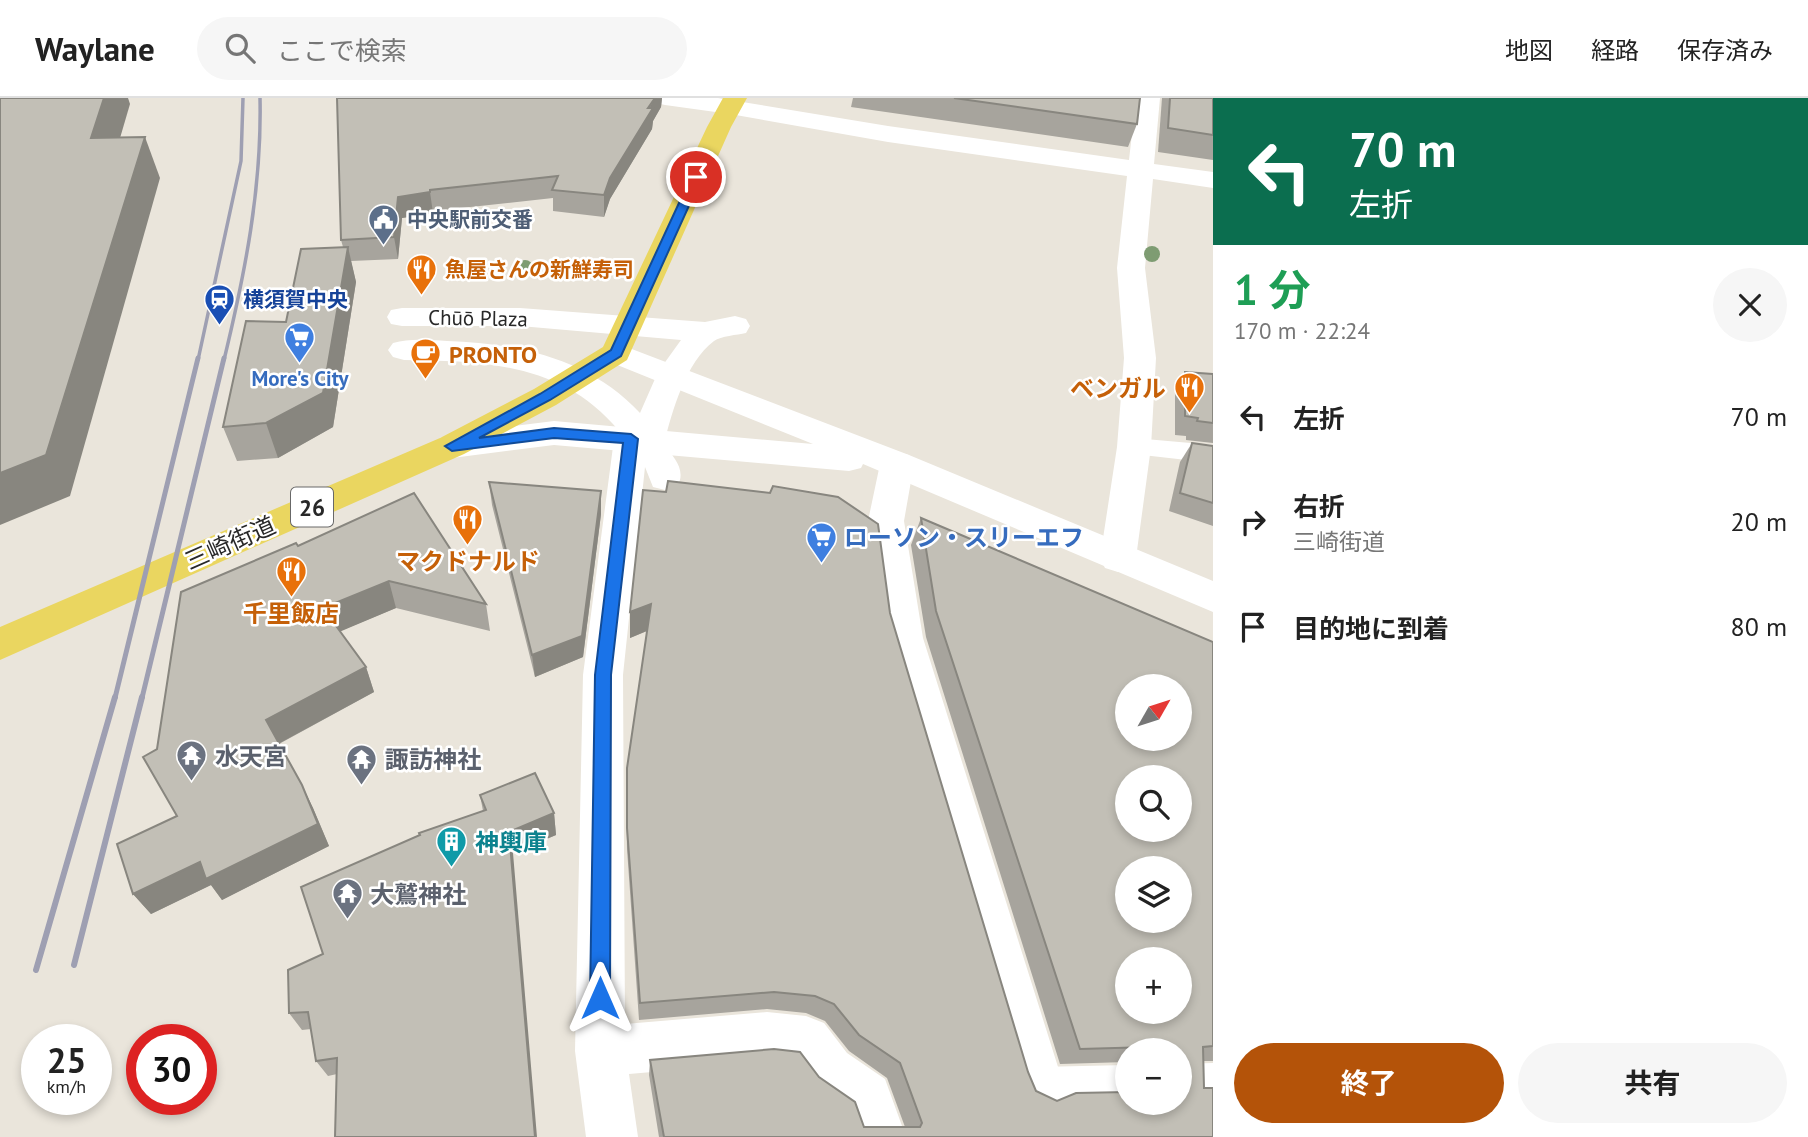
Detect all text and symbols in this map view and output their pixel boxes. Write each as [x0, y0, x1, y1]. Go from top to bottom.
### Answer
search box [197, 17, 687, 80]
text: Waylane [35, 27, 155, 70]
icon: search [221, 29, 259, 67]
text: ここで検索 [277, 34, 407, 67]
text: 地図 [1505, 35, 1553, 66]
text: 経路 [1591, 35, 1639, 66]
text: 保存済み [1677, 35, 1773, 66]
text: 70 m [1349, 117, 1456, 181]
icon: left [1234, 126, 1325, 217]
pin [666, 147, 726, 207]
icon: arrive [677, 158, 715, 196]
text: 左折 [1349, 183, 1413, 225]
public building icon: 中央駅前交番 [367, 202, 401, 246]
place label: 中央駅前交番 [407, 206, 533, 233]
restaurant icon: 魚屋さんの新鮮寿司 [405, 252, 439, 296]
place label: 魚屋さんの新鮮寿司 [445, 256, 634, 283]
text: 1 分 [1234, 262, 1310, 317]
button: close [1713, 268, 1787, 342]
station icon: 横須賀中央 [203, 282, 237, 326]
place label: 横須賀中央 [243, 286, 348, 313]
street label: Chūō Plaza [428, 304, 528, 332]
text: 170 m · 22:24 [1234, 316, 1370, 345]
supermarket icon: More's City [283, 321, 317, 365]
cafe icon: PRONTO [409, 337, 443, 381]
place label: PRONTO [449, 339, 537, 370]
place label: More's City [251, 365, 349, 392]
restaurant icon: ベンガル [1172, 371, 1206, 415]
place label: ベンガル [1070, 373, 1166, 404]
icon: left [1234, 398, 1272, 436]
text: 70 m [1731, 400, 1787, 433]
text: 左折 [1293, 402, 1345, 435]
road number: 26 [291, 488, 333, 526]
text: 右折 [1293, 490, 1345, 523]
restaurant icon: マクドナルド [451, 502, 485, 546]
icon: right [1234, 503, 1272, 541]
text: 20 m [1731, 505, 1787, 538]
street label: 三崎街道 [180, 509, 280, 577]
supermarket icon: ローソン・スリーエフ [804, 520, 838, 564]
place label: ローソン・スリーエフ [844, 522, 1084, 553]
text: 三崎街道 [1293, 527, 1385, 556]
place label: マクドナルド [396, 546, 540, 577]
restaurant icon: 千里飯店 [274, 554, 308, 598]
place label: 千里飯店 [243, 598, 339, 629]
icon: arrive [1234, 608, 1272, 646]
text: 80 m [1731, 610, 1787, 643]
text: 目的地に到着 [1293, 612, 1449, 645]
north arrow [1115, 674, 1192, 751]
map controls [1115, 674, 1192, 1115]
temple icon: 水天宮 [175, 739, 209, 783]
place label: 水天宮 [215, 741, 287, 772]
temple icon: 諏訪神社 [345, 742, 379, 786]
place label: 諏訪神社 [385, 744, 481, 775]
button: search [1115, 765, 1192, 842]
building icon: 神輿庫 [435, 825, 469, 869]
place label: 神輿庫 [475, 827, 547, 858]
button: layers [1115, 856, 1192, 933]
temple icon: 大鷲神社 [330, 877, 364, 921]
place label: 大鷲神社 [370, 879, 466, 910]
button: + [1115, 947, 1192, 1024]
position arrow [563, 961, 637, 1035]
speed limit sign: 30 [126, 1024, 217, 1115]
text: 25 [47, 1037, 86, 1083]
button: − [1115, 1038, 1192, 1115]
button: 終了 [1234, 1043, 1504, 1123]
button: 共有 [1518, 1043, 1787, 1123]
text: km/h [47, 1075, 86, 1098]

